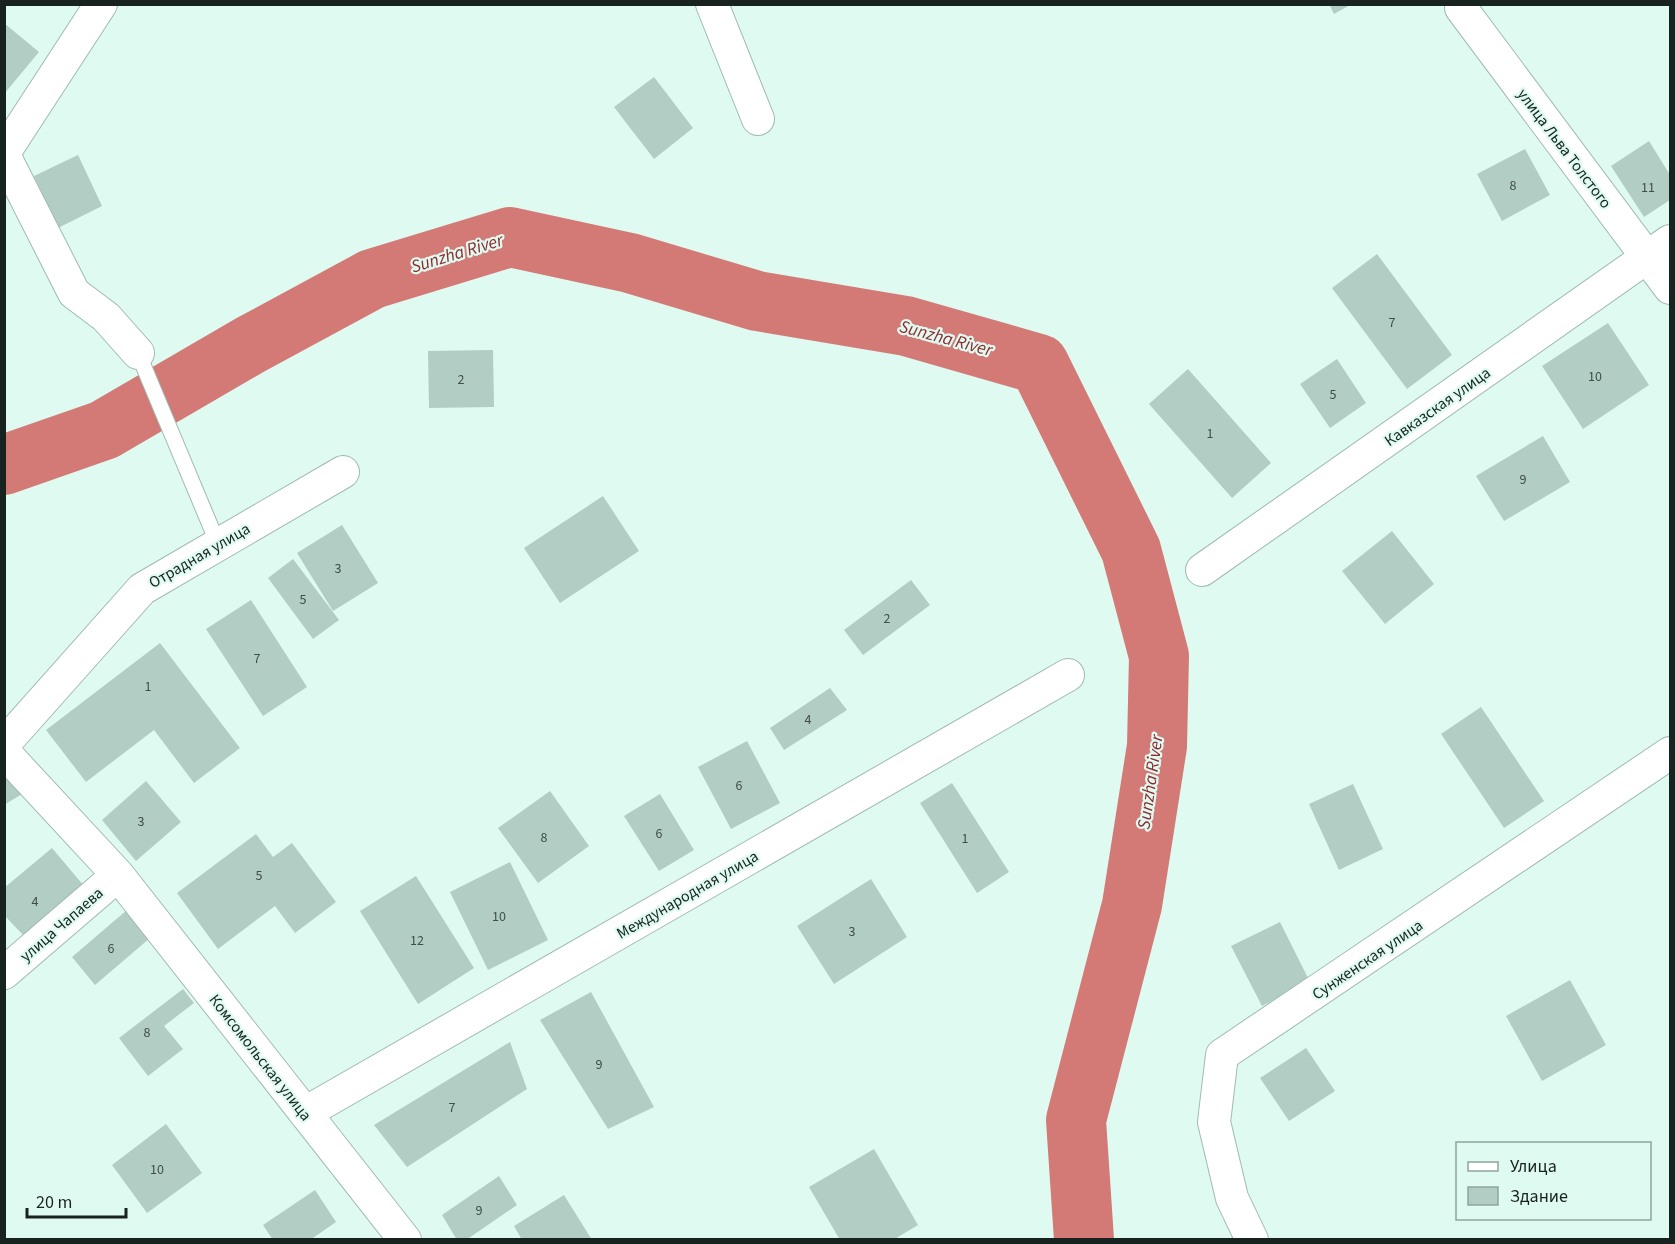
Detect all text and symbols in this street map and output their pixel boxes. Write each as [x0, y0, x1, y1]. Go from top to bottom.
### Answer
street label: улица Льва Толстого [1512, 84, 1617, 213]
house number: 8 [1510, 176, 1517, 196]
house number: 11 [1641, 178, 1655, 198]
water label: Sunzha River [408, 227, 507, 279]
house number: 7 [1389, 313, 1396, 333]
water label: Sunzha River [897, 314, 996, 363]
street label: Кавказская улица [1380, 362, 1495, 452]
house number: 10 [1588, 367, 1602, 387]
house number: 2 [458, 370, 465, 390]
house number: 5 [1330, 385, 1337, 405]
house number: 1 [1207, 424, 1214, 444]
house number: 9 [1520, 470, 1527, 490]
street label: Отрадная улица [145, 518, 254, 594]
house number: 3 [335, 559, 342, 579]
house number: 5 [300, 590, 307, 610]
house number: 2 [884, 609, 891, 629]
house number: 7 [254, 649, 261, 669]
house number: 1 [145, 677, 152, 697]
house number: 4 [805, 710, 812, 730]
water label: Sunzha River [1132, 732, 1170, 831]
house number: 6 [736, 776, 743, 796]
house number: 3 [138, 812, 145, 832]
house number: 6 [656, 824, 663, 844]
house number: 8 [541, 828, 548, 848]
house number: 1 [962, 829, 969, 849]
street label: Международная улица [613, 845, 762, 944]
house number: 5 [256, 866, 263, 886]
street label: улица Чапаева [15, 882, 108, 967]
house number: 4 [32, 892, 39, 912]
house number: 10 [492, 907, 506, 927]
street label: Сунженская улица [1308, 914, 1427, 1005]
house number: 3 [849, 922, 856, 942]
house number: 12 [410, 931, 424, 951]
house number: 6 [108, 939, 115, 959]
street label: Комсомольская улица [204, 990, 317, 1126]
house number: 8 [144, 1023, 151, 1043]
house number: 9 [596, 1055, 603, 1075]
house number: 7 [449, 1098, 456, 1118]
legend [1456, 1142, 1651, 1220]
text: Улица [1510, 1154, 1557, 1179]
house number: 10 [150, 1160, 164, 1180]
scale bar [27, 1181, 126, 1219]
text: Здание [1510, 1184, 1568, 1209]
text: 20 m [36, 1190, 72, 1215]
house number: 9 [476, 1201, 483, 1221]

